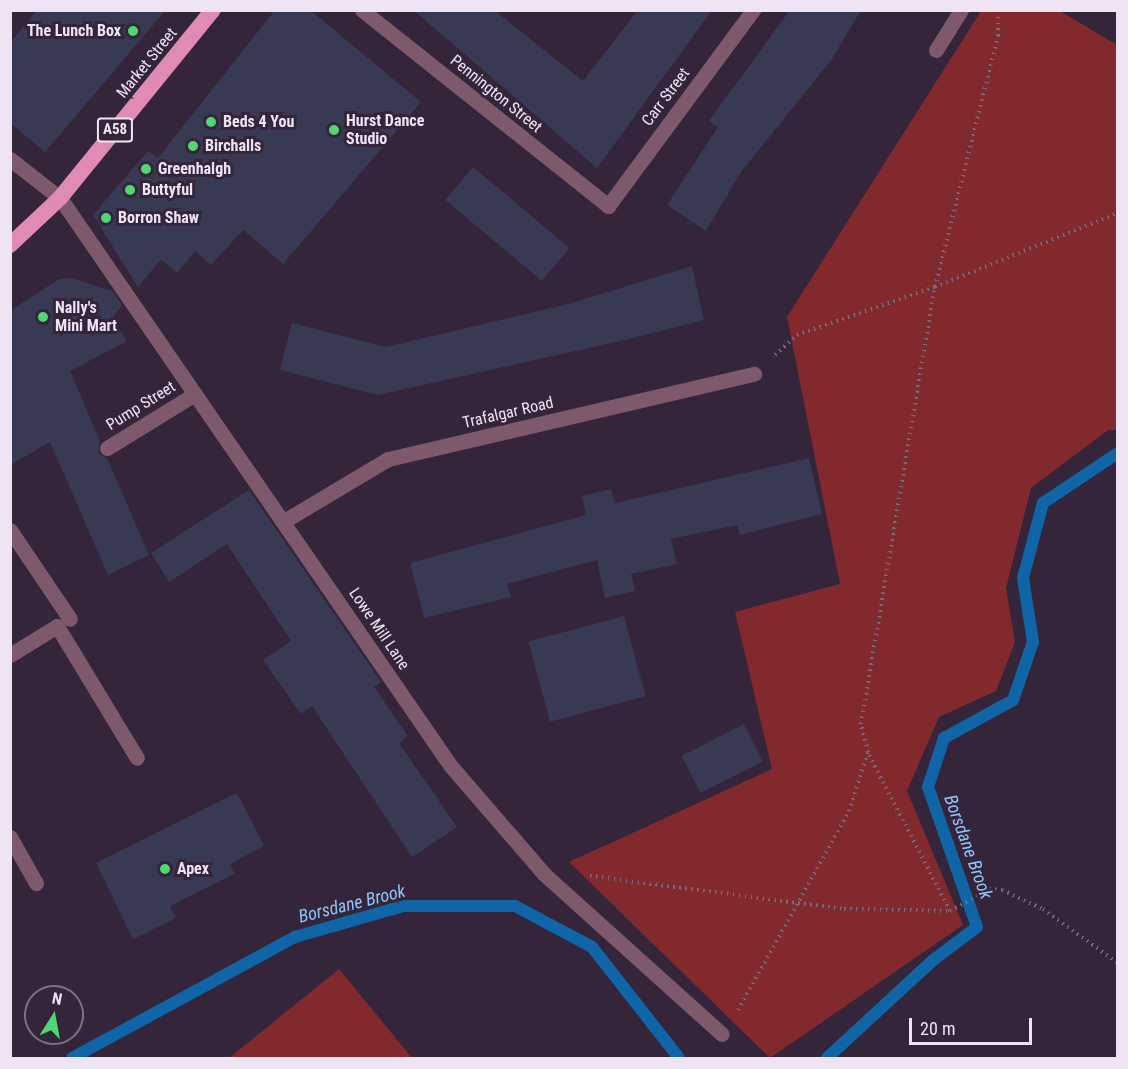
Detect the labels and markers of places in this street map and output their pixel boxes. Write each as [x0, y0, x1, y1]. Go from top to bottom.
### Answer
place label: The Lunch Box [27, 21, 121, 41]
marker: The Lunch Box [126, 24, 140, 38]
place label: Hurst Dance Studio [346, 111, 424, 149]
place label: Beds 4 You [223, 112, 294, 132]
marker: Beds 4 You [204, 115, 218, 129]
marker: Hurst Dance Studio [327, 123, 341, 137]
place label: Birchalls [205, 136, 261, 156]
marker: Birchalls [186, 139, 200, 153]
place label: Greenhalgh [158, 159, 231, 179]
marker: Greenhalgh [139, 162, 153, 176]
place label: Buttyful [142, 180, 193, 200]
marker: Buttyful [123, 183, 137, 197]
place label: Borron Shaw [118, 208, 199, 228]
marker: Borron Shaw [99, 211, 113, 225]
place label: Nally's Mini Mart [55, 298, 117, 336]
marker: Nally's Mini Mart [36, 310, 50, 324]
place label: Apex [177, 859, 209, 879]
marker: Apex [158, 862, 172, 876]

